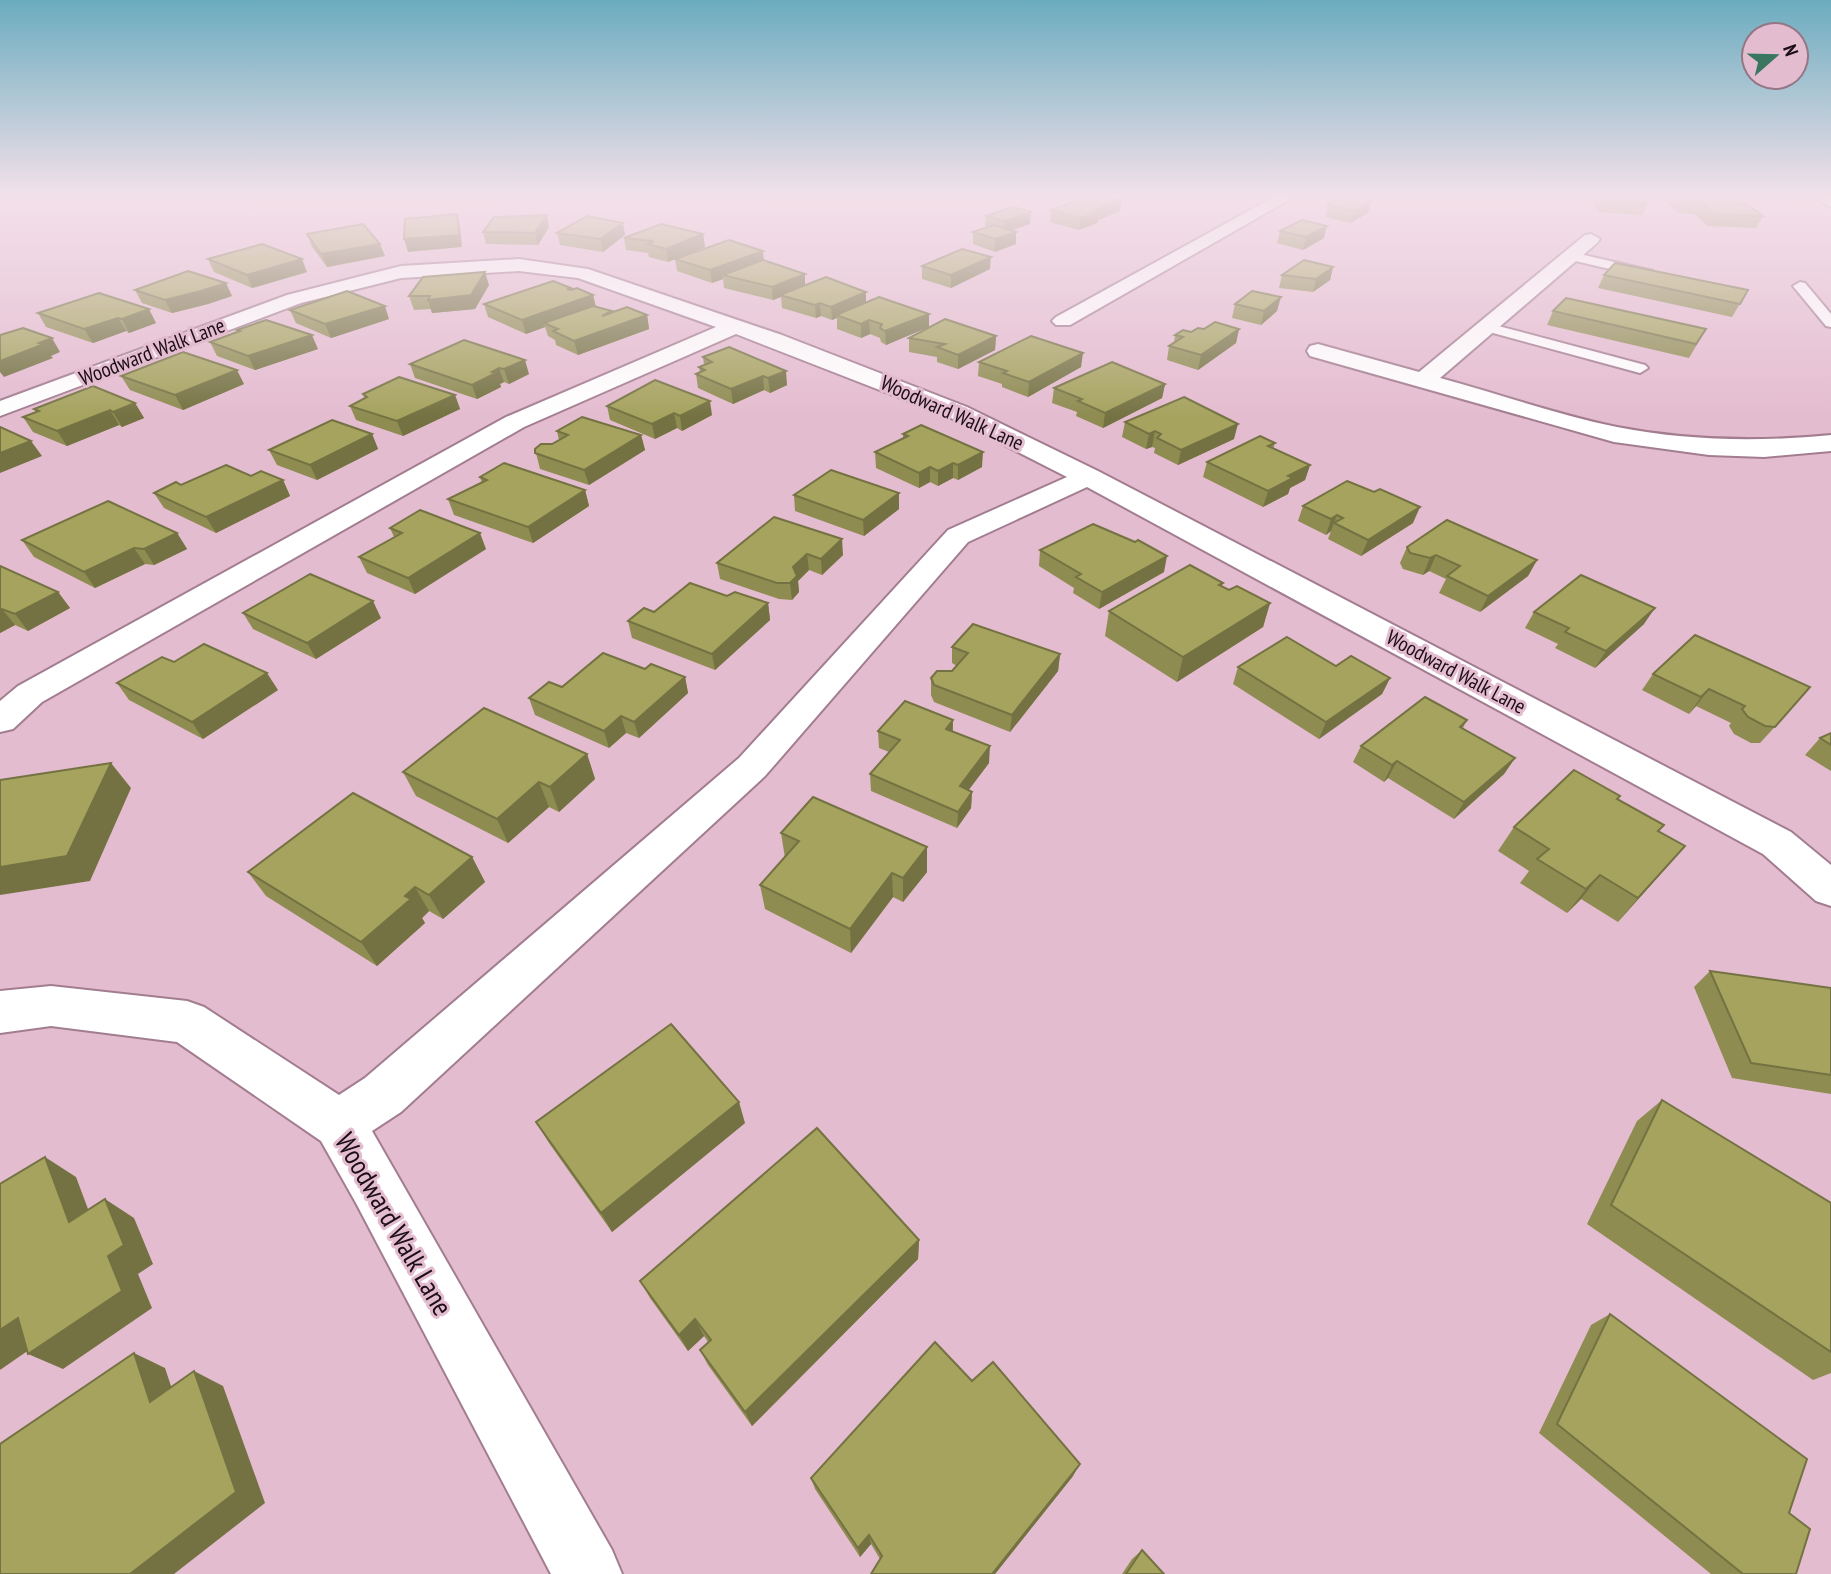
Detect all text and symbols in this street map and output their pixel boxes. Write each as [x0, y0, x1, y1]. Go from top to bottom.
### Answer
north arrow [1740, 21, 1810, 91]
text: N [1778, 41, 1804, 59]
street label: Woodward Walk Lane [75, 311, 228, 392]
street label: Woodward Walk Lane [876, 369, 1028, 456]
street label: Woodward Walk Lane [1382, 624, 1530, 720]
street label: Woodward Walk Lane [327, 1126, 462, 1322]

